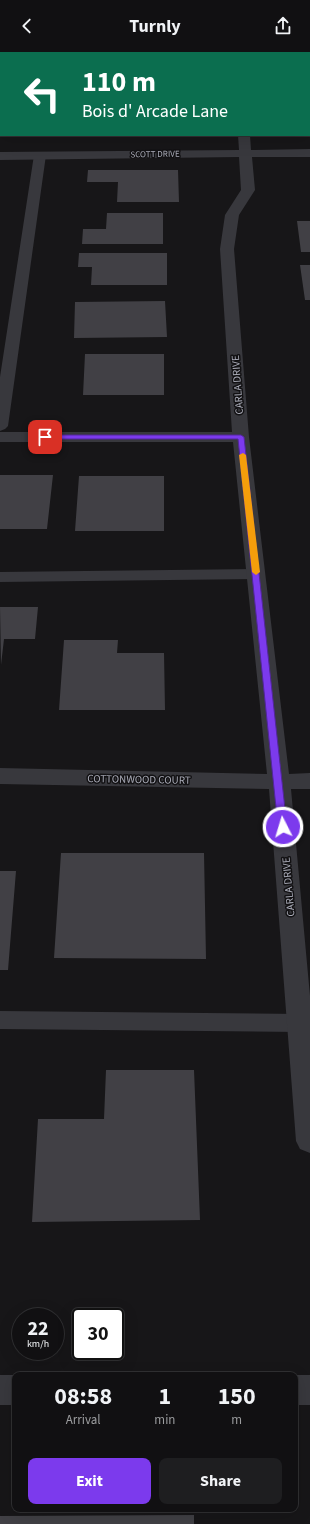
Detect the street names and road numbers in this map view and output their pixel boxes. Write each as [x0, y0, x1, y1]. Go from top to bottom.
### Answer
street label: SCOTT DRIVE [130, 148, 180, 161]
street label: CARLA DRIVE [228, 355, 247, 415]
street label: COTTONWOOD COURT [87, 771, 191, 788]
street label: CARLA DRIVE [278, 857, 299, 917]

